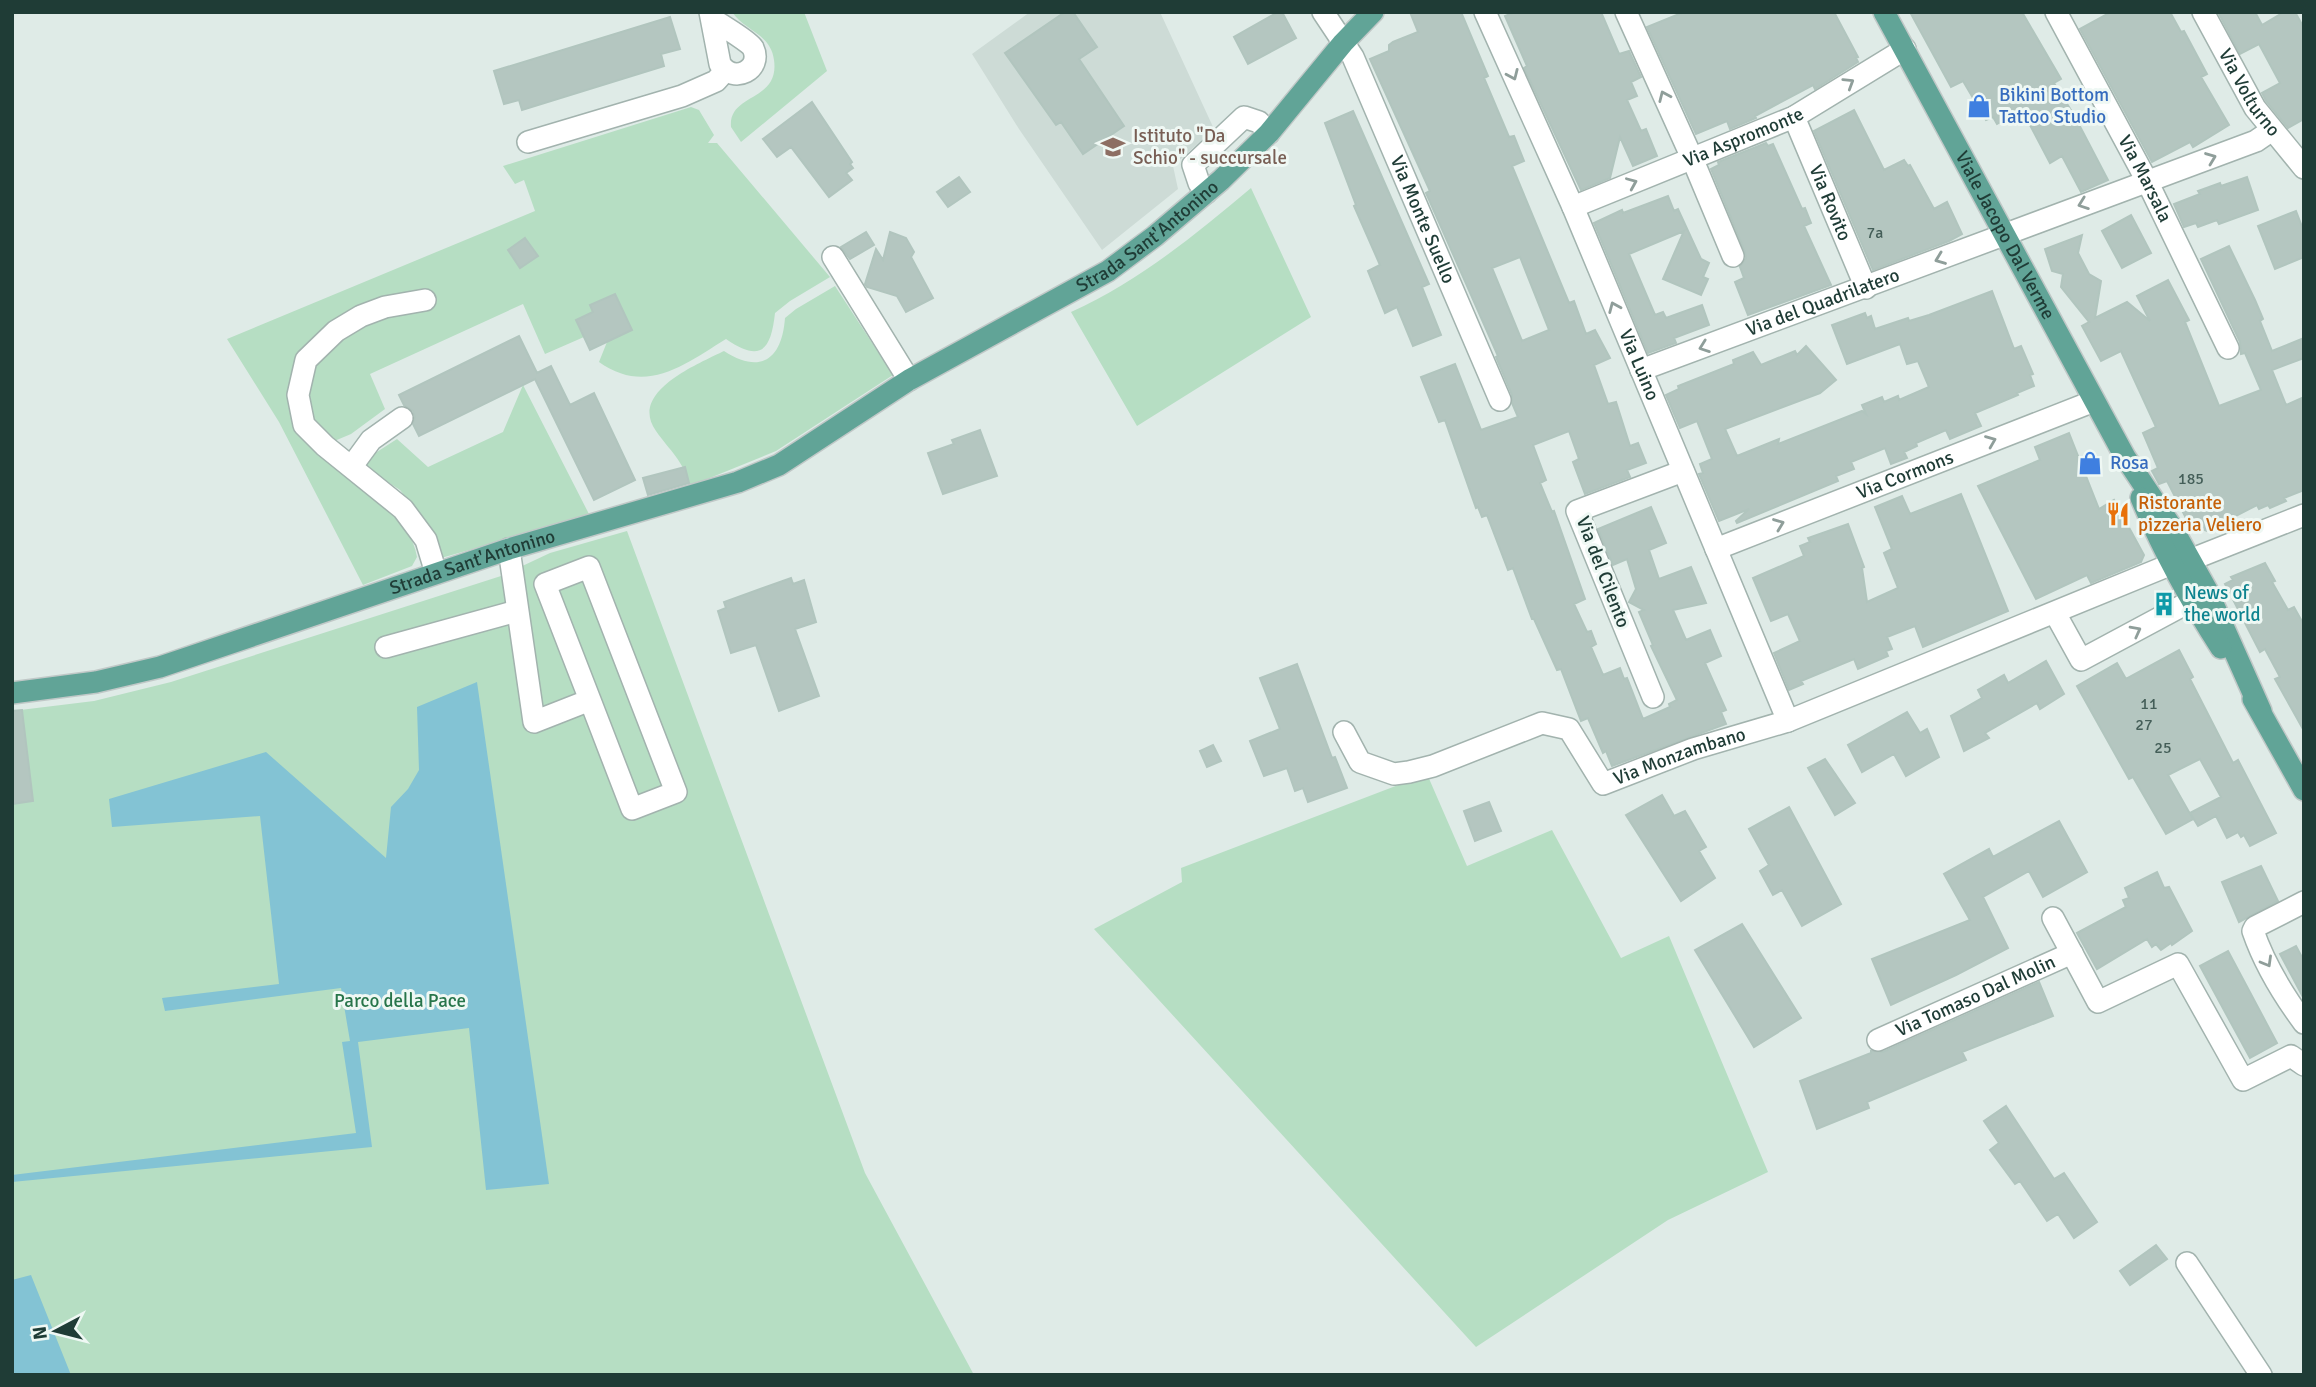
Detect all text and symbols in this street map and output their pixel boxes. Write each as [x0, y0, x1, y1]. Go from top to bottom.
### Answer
street label: Via Volturno [2213, 44, 2286, 142]
one-way arrow [1505, 67, 1519, 80]
one-way arrow [1842, 78, 1855, 91]
place label: Bikini Bottom Tattoo Studio [1999, 83, 2109, 129]
one-way arrow [1658, 90, 1672, 103]
shop icon: Bikini Bottom Tattoo Studio [1965, 92, 1993, 120]
street label: Via Aspromonte [1680, 102, 1808, 173]
place label: Istituto "Da Schio" - succursale [1133, 124, 1287, 170]
street label: Via Marsala [2112, 131, 2177, 226]
school or university icon: Istituto "Da Schio" - succursale [1099, 133, 1127, 161]
street label: Viale Jacopo Dal Verme [1950, 147, 2060, 324]
street label: Via Monte Suello [1385, 152, 1461, 287]
one-way arrow [2205, 153, 2217, 167]
street label: Via Rovito [1803, 161, 1857, 245]
street label: Strada Sant'Antonino [1072, 175, 1224, 298]
one-way arrow [1626, 177, 1638, 191]
one-way arrow [2078, 196, 2090, 210]
house number: 7a [1867, 223, 1883, 243]
one-way arrow [1935, 250, 1947, 264]
street label: Via del Quadrilatero [1743, 263, 1903, 342]
one-way arrow [1609, 302, 1623, 314]
street label: Via Luino [1613, 326, 1665, 404]
one-way arrow [1699, 338, 1711, 352]
one-way arrow [1985, 436, 1997, 450]
street label: Via Cormons [1853, 445, 1957, 505]
shop icon: Rosa [2076, 449, 2104, 477]
place label: Rosa [2110, 451, 2149, 475]
house number: 185 [2178, 469, 2204, 489]
place label: Ristorante pizzeria Veliero [2138, 491, 2262, 537]
restaurant icon: Ristorante pizzeria Veliero [2104, 500, 2132, 528]
street label: Via del Cilento [1571, 513, 1635, 631]
one-way arrow [1773, 519, 1785, 533]
street label: Strada Sant'Antonino [386, 524, 558, 600]
place label: News of the world [2184, 581, 2261, 627]
building icon: News of the world [2150, 590, 2178, 618]
one-way arrow [2129, 625, 2141, 639]
house number: 11 [2140, 694, 2158, 714]
house number: 27 [2135, 715, 2153, 735]
street label: Via Monzambano [1610, 722, 1749, 791]
house number: 25 [2154, 738, 2172, 758]
street label: Via Tomaso Dal Molin [1892, 950, 2059, 1042]
one-way arrow [2259, 954, 2272, 967]
park label: Parco della Pace [334, 989, 466, 1013]
north arrow [21, 1296, 91, 1366]
text: N [27, 1325, 53, 1341]

